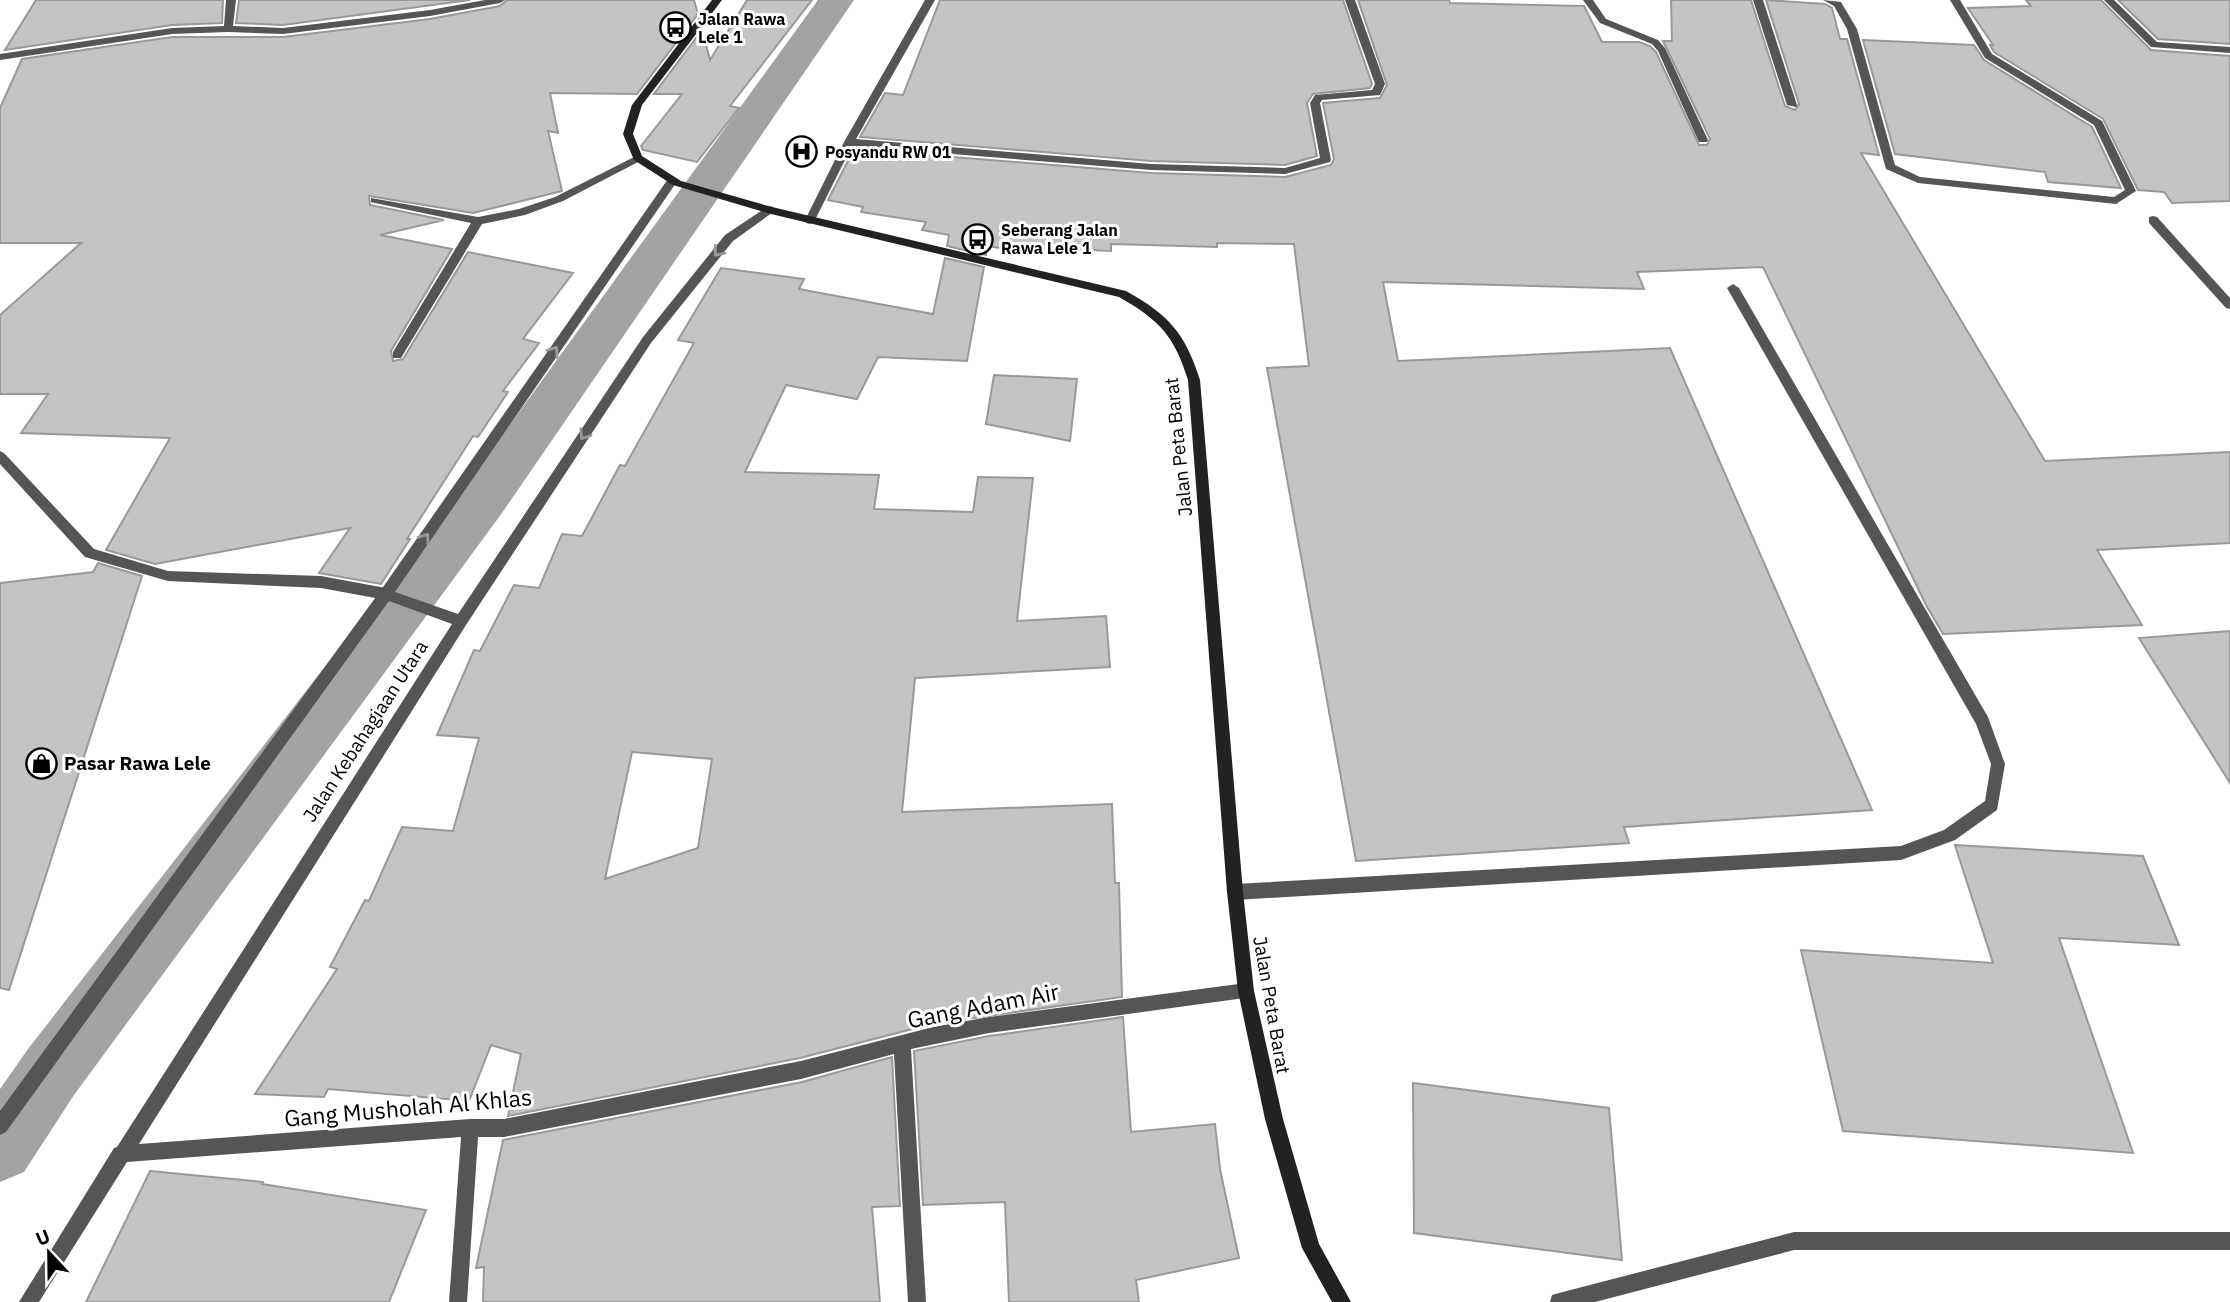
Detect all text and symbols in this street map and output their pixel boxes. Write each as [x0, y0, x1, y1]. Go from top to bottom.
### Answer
place label: Jalan Rawa Lele 1 [698, 9, 785, 47]
bus stop icon: Jalan Rawa Lele 1 [658, 11, 692, 45]
hospital icon: Posyandu RW 01 [785, 135, 819, 169]
place label: Posyandu RW 01 [825, 142, 952, 162]
place label: Seberang Jalan Rawa Lele 1 [1001, 220, 1118, 258]
bus stop icon: Seberang Jalan Rawa Lele 1 [961, 222, 995, 256]
one-way arrow [714, 243, 726, 256]
one-way arrow [546, 346, 558, 359]
street label: Jalan Peta Barat [1159, 376, 1197, 518]
one-way arrow [580, 427, 592, 440]
one-way arrow [417, 533, 429, 546]
street label: Jalan Kebahagiaan Utara [297, 636, 433, 826]
shop icon: Pasar Rawa Lele [24, 746, 58, 780]
place label: Pasar Rawa Lele [64, 751, 211, 775]
street label: Jalan Peta Barat [1248, 934, 1296, 1076]
street label: Gang Adam Air [905, 976, 1062, 1034]
street label: Gang Musholah Al Khlas [283, 1081, 533, 1133]
north arrow [14, 1218, 84, 1288]
text: U [32, 1224, 53, 1251]

